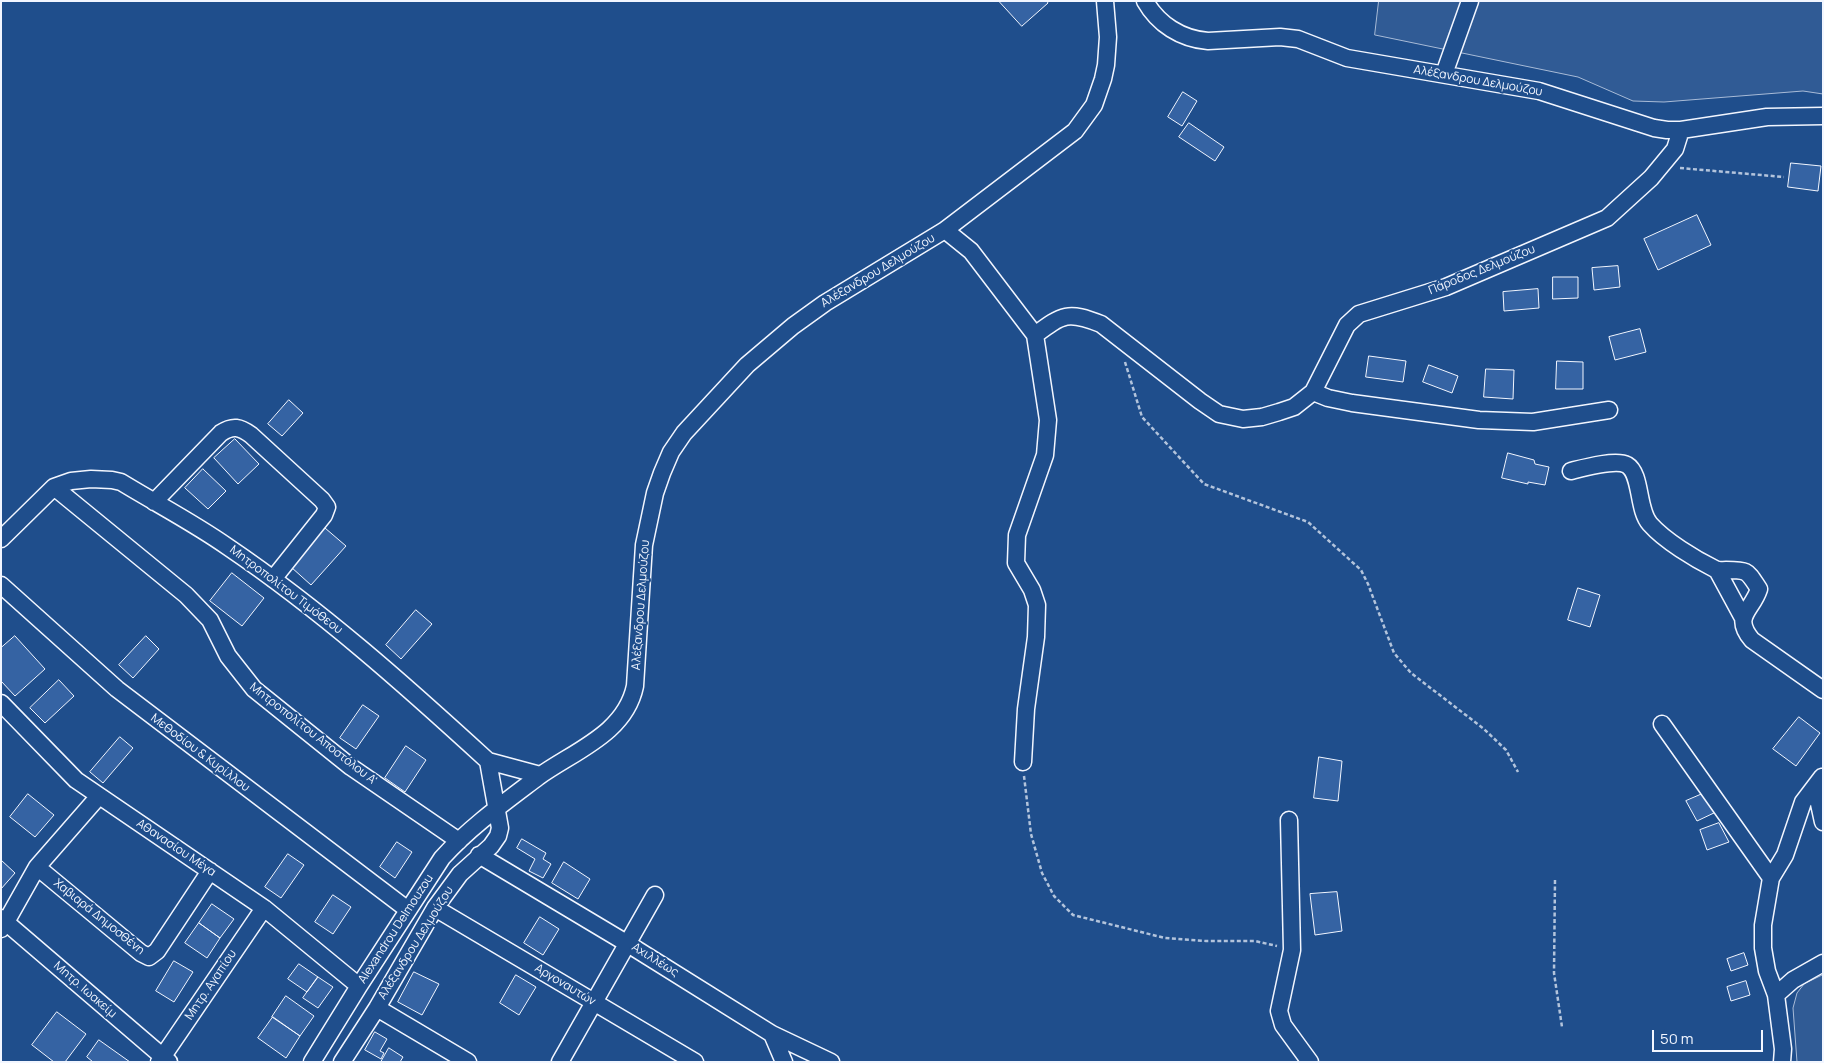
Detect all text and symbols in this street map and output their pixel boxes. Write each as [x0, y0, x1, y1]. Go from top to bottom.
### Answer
street label: Αλέξανδρου Δελμούζου [1412, 63, 1544, 99]
street label: Αλέξανδρου Δελμούζου [818, 231, 938, 311]
street label: Πάροδος Δελμούζου [1427, 242, 1537, 298]
street label: Αλέξανδρου Δελμούζου [629, 539, 653, 671]
street label: Μητροπολίτου Τιμόθεου [227, 543, 345, 637]
street label: Μητροπολίτου Αποστόλου Α' [247, 680, 379, 788]
street label: Μεθοδίου & Κυρίλλου [148, 711, 252, 795]
street label: Αθανασίου Μέγα [134, 816, 218, 880]
street label: Alexandrou Delmouzou [355, 872, 437, 986]
street label: Χαβιαρά Δημοσθένη [51, 876, 147, 958]
street label: Αλέξανδρου Δελμούζου [375, 884, 457, 1002]
street label: Αχιλλέως [629, 940, 681, 980]
street label: Μητρ. Αγαπίου [182, 947, 240, 1023]
street label: Μητρ. Ιωακείμ [51, 959, 119, 1021]
street label: Αργοναυτών [532, 961, 598, 1009]
scale bar [1654, 1020, 1765, 1052]
text: 50 m [1660, 1028, 1694, 1049]

